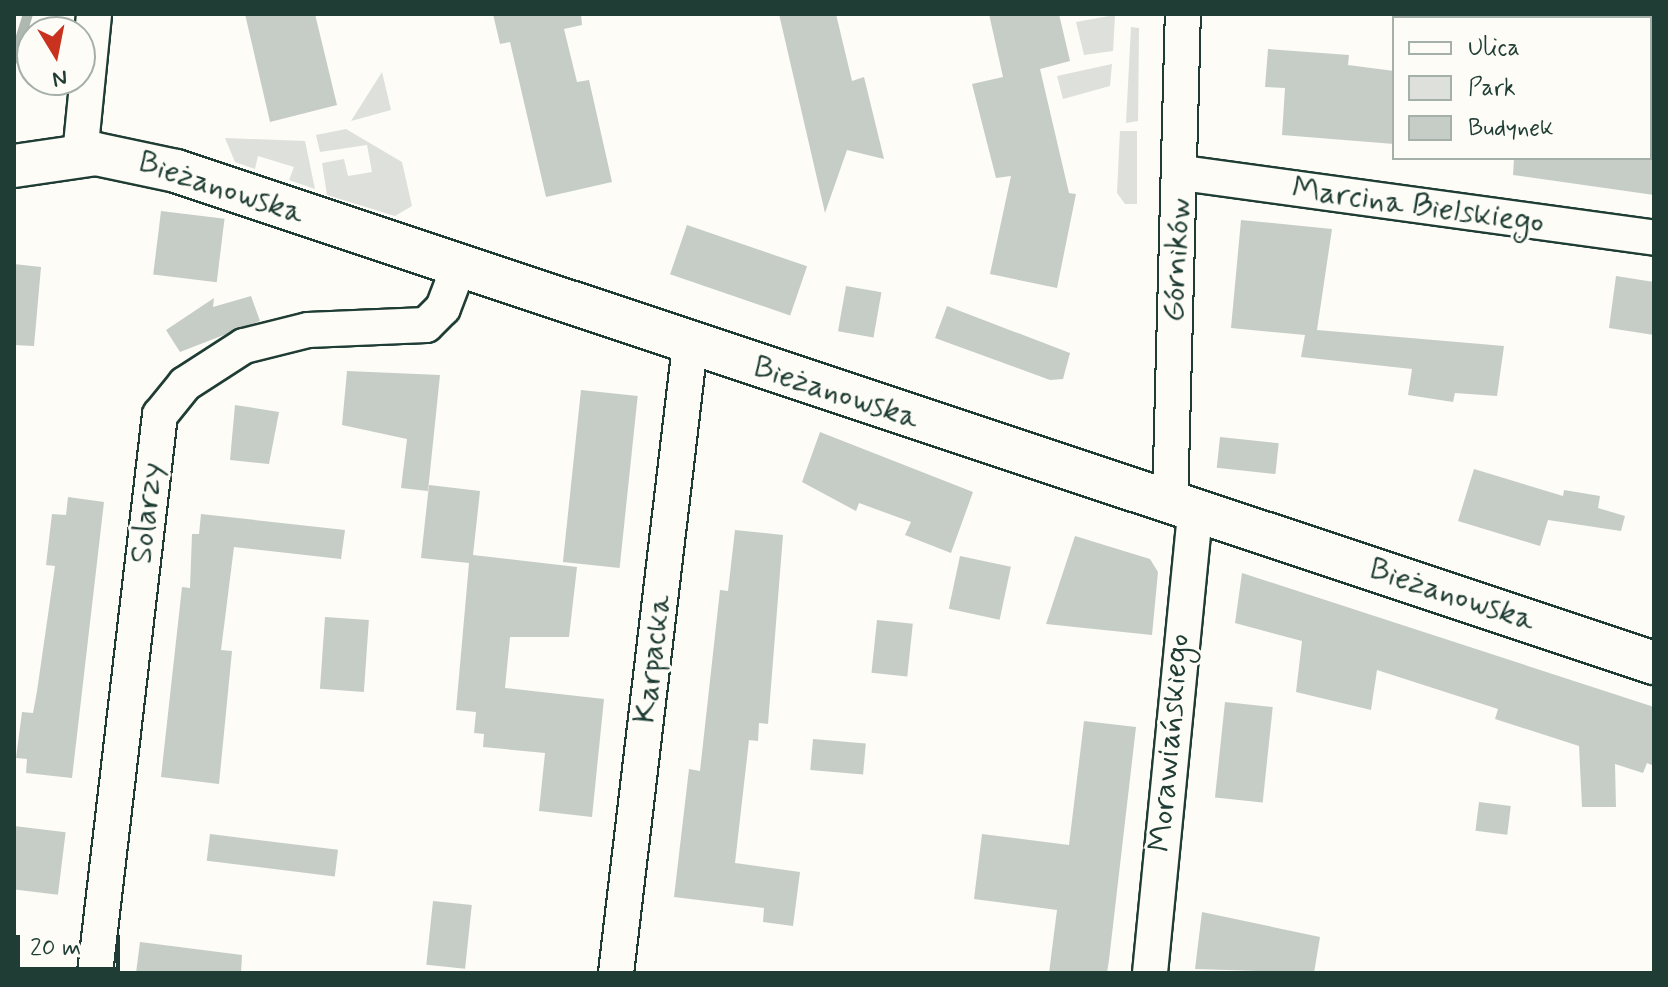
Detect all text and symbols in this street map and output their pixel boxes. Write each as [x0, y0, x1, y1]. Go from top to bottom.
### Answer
north arrow [16, 16, 96, 96]
legend [1392, 16, 1652, 160]
text: Ulica [1468, 33, 1520, 64]
text: N [50, 63, 69, 93]
text: Park [1468, 73, 1516, 104]
text: Budynek [1468, 113, 1554, 144]
street label: Bieżanowska [133, 143, 309, 233]
street label: Marcina Bielskiego [1291, 170, 1545, 242]
street label: Górników [1155, 197, 1199, 323]
street label: Bieżanowska [748, 348, 924, 438]
street label: Solarzy [123, 460, 171, 566]
street label: Bieżanowska [1364, 550, 1540, 640]
street label: Karpacka [626, 592, 680, 726]
street label: Morawiańskiego [1141, 632, 1199, 854]
scale bar [20, 919, 124, 969]
text: 20 m [30, 933, 81, 964]

